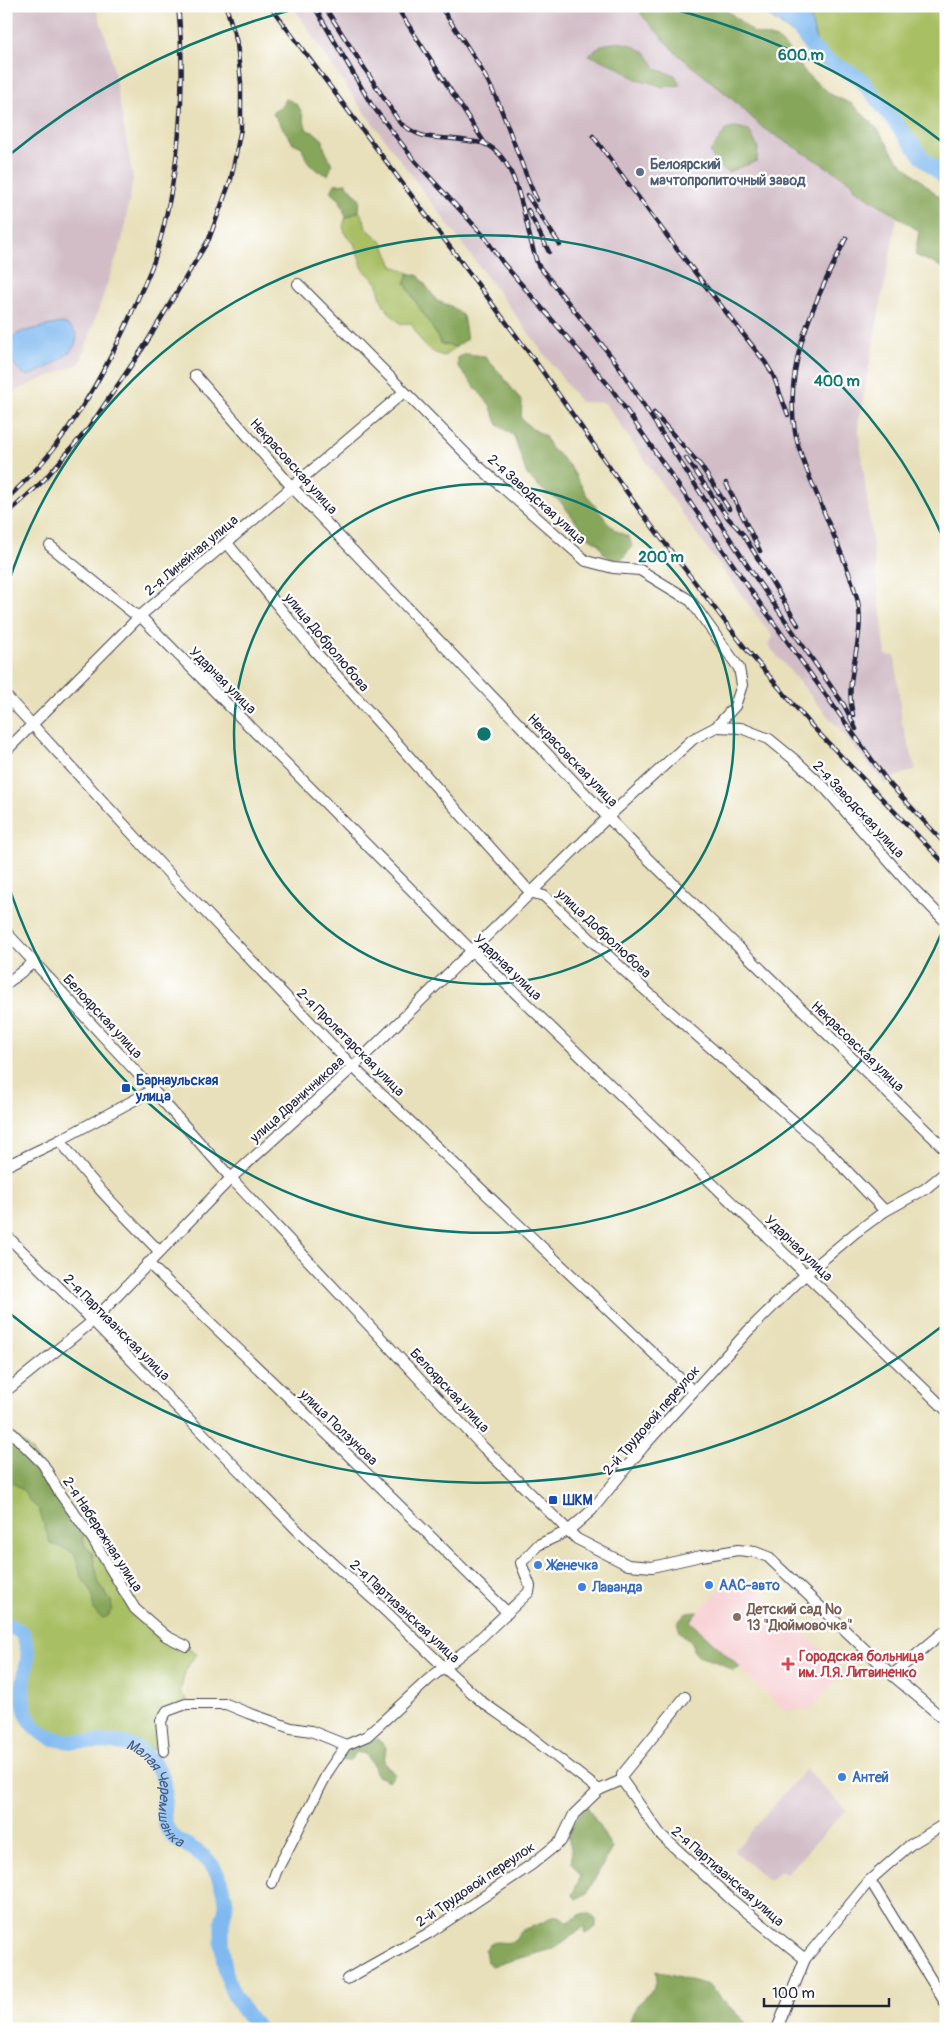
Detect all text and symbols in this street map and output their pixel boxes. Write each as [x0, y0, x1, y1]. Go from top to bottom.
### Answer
text: 600 m [778, 46, 824, 65]
place label: Белоярский мачтопропиточный завод [650, 156, 806, 189]
marker: Белоярский мачтопропиточный завод [634, 166, 646, 178]
text: 400 m [814, 372, 860, 391]
street label: Некрасовская улица [246, 415, 341, 518]
street label: 2-я Заводская улица [484, 451, 589, 548]
street label: 2-я Линейная улица [141, 511, 241, 599]
text: 200 m [638, 548, 684, 567]
street label: улица Добролюбова [280, 589, 373, 695]
street label: Ударная улица [186, 643, 260, 717]
street label: Некрасовская улица [524, 710, 621, 810]
centre of rings [475, 725, 493, 743]
street label: 2-я Заводская улица [809, 757, 908, 861]
street label: улица Добролюбова [552, 884, 655, 982]
street label: Ударная улица [470, 931, 545, 1004]
street label: Белоярская улица [59, 971, 146, 1062]
street label: 2-я Пролетарская улица [293, 985, 408, 1100]
street label: Некрасовская улица [808, 998, 908, 1095]
street label: улица Драничникова [246, 1053, 348, 1147]
place label: Барнаульская улица [135, 1072, 219, 1105]
marker: Барнаульская улица [120, 1082, 132, 1094]
street label: Ударная улица [761, 1212, 836, 1285]
street label: 2-я Партизанская улица [60, 1271, 173, 1384]
street label: Белоярская улица [406, 1345, 493, 1436]
street label: 2-й Трудовой переулок [599, 1362, 704, 1479]
street label: улица Ползунова [295, 1385, 381, 1469]
street label: 2-я Набережная улица [59, 1474, 146, 1595]
place label: ШКМ [562, 1492, 593, 1509]
marker: ШКМ [547, 1494, 559, 1506]
street label: 2-я Партизанская улица [346, 1556, 463, 1667]
place label: Женечка [545, 1557, 598, 1574]
marker: Женечка [532, 1559, 544, 1571]
place label: ААС-авто [719, 1577, 780, 1594]
place label: Лаванда [591, 1579, 643, 1596]
marker: ААС-авто [703, 1579, 715, 1591]
marker: Лаванда [576, 1581, 588, 1593]
place label: Детский сад № 13 "Дюймовочка" [746, 1601, 853, 1634]
marker: Детский сад № 13 "Дюймовочка" [731, 1611, 743, 1623]
place label: Городская больница им. Л.Я. Литвиненко [798, 1648, 925, 1681]
marker: Городская больница им. Л.Я. Литвиненко [781, 1657, 795, 1671]
water label: Малая Черемшанка [123, 1735, 188, 1853]
place label: Антей [852, 1769, 889, 1786]
marker: Антей [836, 1771, 848, 1783]
street label: 2-я Партизанская улица [668, 1823, 787, 1930]
street label: 2-й Трудовой переулок [413, 1838, 538, 1930]
scale bar [764, 1975, 890, 2007]
text: 100 m [772, 1984, 815, 2003]

